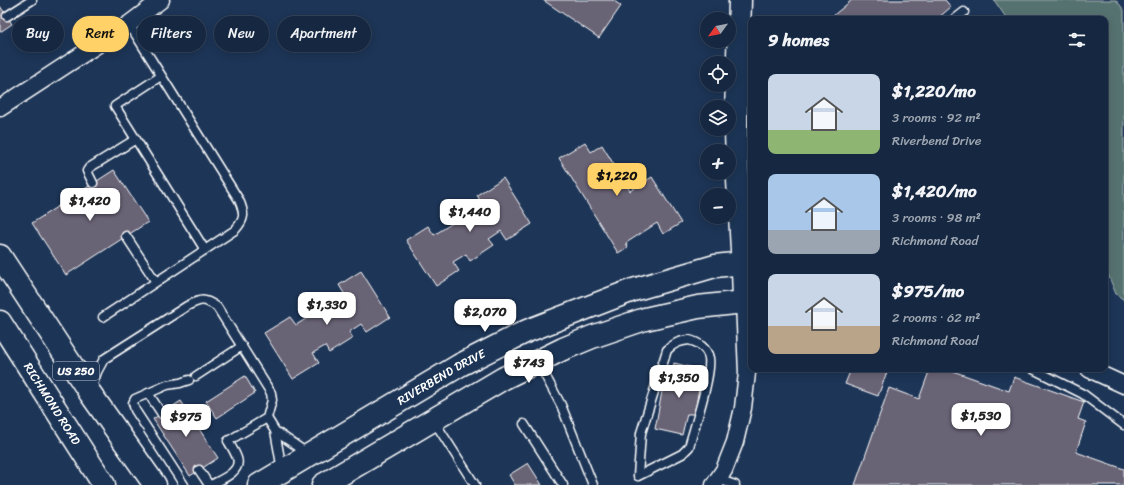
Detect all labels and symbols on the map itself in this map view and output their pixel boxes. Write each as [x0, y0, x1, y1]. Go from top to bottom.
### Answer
north arrow [700, 12, 736, 48]
pin: $1,220 [584, 163, 650, 197]
pin: $1,420 [57, 188, 123, 222]
pin: $1,440 [437, 199, 503, 233]
pin: $1,330 [294, 292, 360, 326]
pin: $2,070 [452, 299, 518, 333]
street label: RIVERBEND DRIVE [393, 342, 491, 411]
pin: $743 [505, 350, 553, 384]
street label: RICHMOND ROAD [17, 358, 87, 450]
road number: US 250 [53, 362, 99, 380]
pin: $1,350 [646, 365, 712, 399]
pin: $1,530 [948, 403, 1014, 437]
pin: $975 [162, 404, 210, 438]

